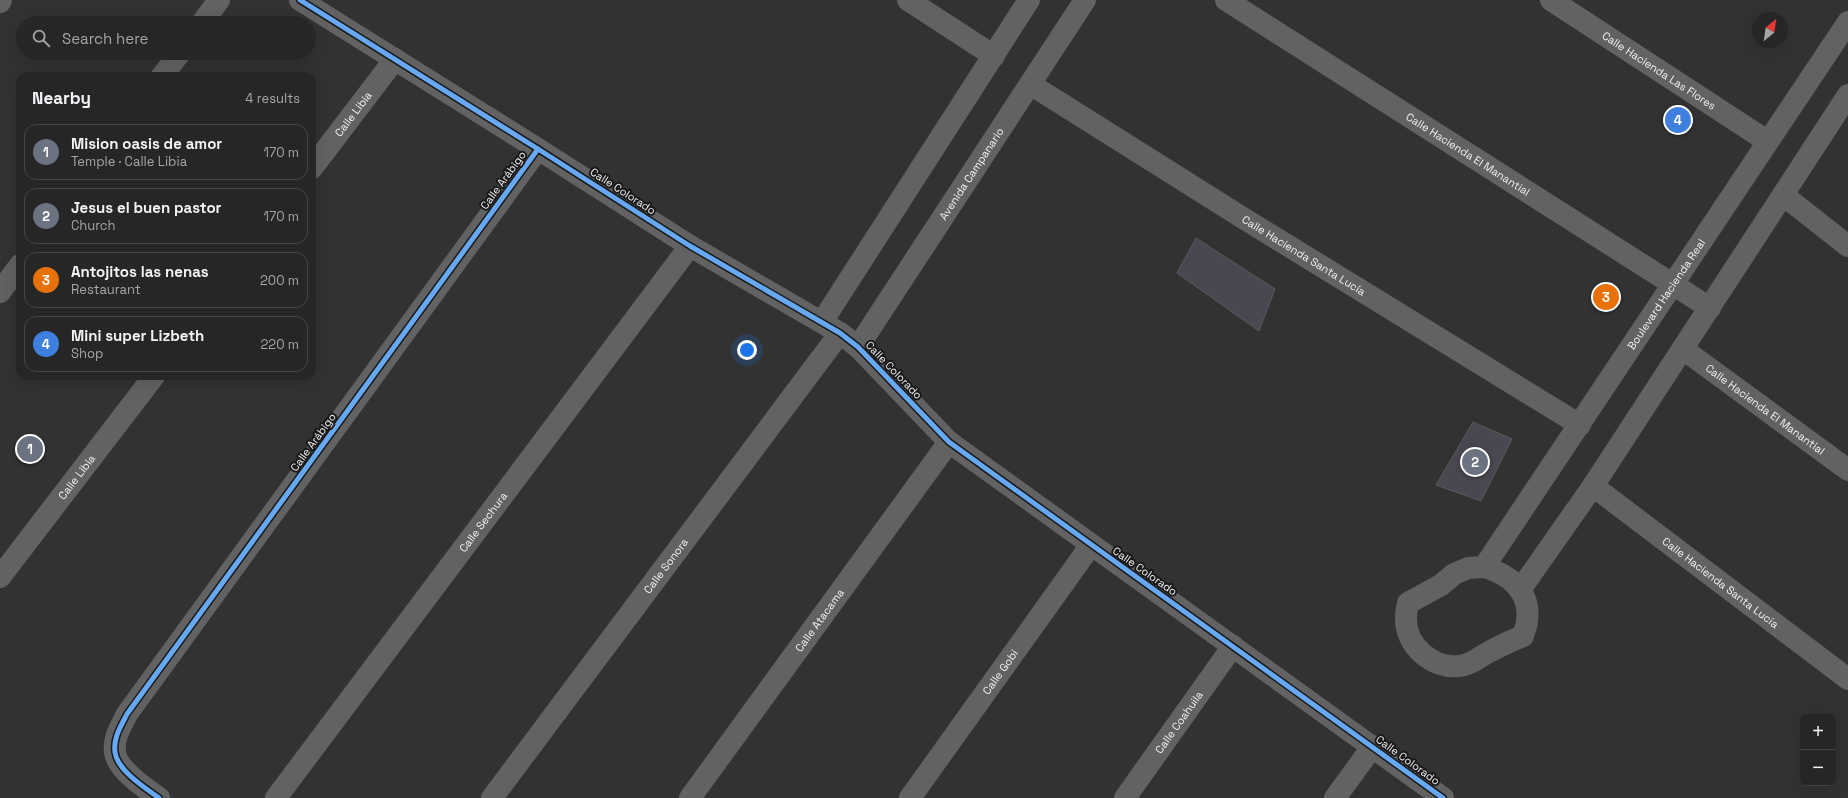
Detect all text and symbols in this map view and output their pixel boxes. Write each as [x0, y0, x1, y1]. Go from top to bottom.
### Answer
north arrow [1752, 12, 1788, 48]
search box [16, 16, 316, 60]
icon: search [30, 27, 52, 49]
street label: Calle Hacienda Las Flores [1599, 28, 1719, 113]
text: Search here [62, 29, 148, 48]
text: Nearby [32, 87, 91, 109]
street label: Calle Libia [332, 88, 375, 139]
text: 4 results [245, 90, 300, 107]
pin: 4 [1665, 105, 1691, 135]
street label: Calle Hacienda El Manantial [1403, 109, 1533, 199]
street label: Avenida Campanario [936, 125, 1007, 223]
text: Mision oasis de amor [71, 134, 222, 153]
text: 1 [43, 144, 49, 161]
text: 170 m [263, 144, 299, 161]
street label: Calle Arábigo [477, 148, 529, 212]
text: Temple · Calle Libia [71, 153, 187, 170]
street label: Calle Colorado [588, 165, 659, 218]
text: Jesus el buen pastor [71, 198, 222, 217]
text: 2 [42, 208, 50, 225]
text: 170 m [263, 208, 299, 225]
street label: Calle Hacienda Santa Lucía [1239, 212, 1369, 299]
text: Church [71, 217, 116, 234]
street label: Boulevard Hacienda Real [1624, 236, 1708, 352]
text: Antojitos las nenas [71, 262, 209, 281]
text: 3 [42, 272, 50, 289]
text: 200 m [260, 272, 299, 289]
text: Restaurant [71, 281, 141, 298]
pin: 3 [1593, 282, 1619, 312]
text: Mini super Lizbeth [71, 326, 204, 345]
text: 4 [42, 336, 50, 353]
text: 220 m [260, 336, 299, 353]
street label: Calle Colorado [863, 338, 925, 402]
your location [737, 340, 757, 360]
text: Shop [71, 345, 103, 362]
street label: Calle Hacienda El Manantial [1703, 361, 1828, 458]
street label: Calle Arábigo [287, 410, 339, 474]
pin: 1 [17, 434, 43, 464]
pin: 2 [1462, 447, 1488, 477]
street label: Calle Libia [55, 451, 99, 502]
street label: Calle Sechura [456, 489, 511, 555]
street label: Calle Hacienda Santa Lucía [1660, 534, 1782, 632]
street label: Calle Sonora [641, 535, 691, 596]
street label: Calle Colorado [1110, 544, 1180, 598]
street label: Calle Atacama [792, 585, 847, 654]
street label: Calle Gobi [979, 646, 1021, 697]
street label: Calle Coahuila [1152, 688, 1206, 756]
map controls [1800, 714, 1836, 786]
button: + [1800, 714, 1836, 750]
street label: Calle Colorado [1373, 732, 1443, 788]
button: − [1800, 750, 1836, 786]

